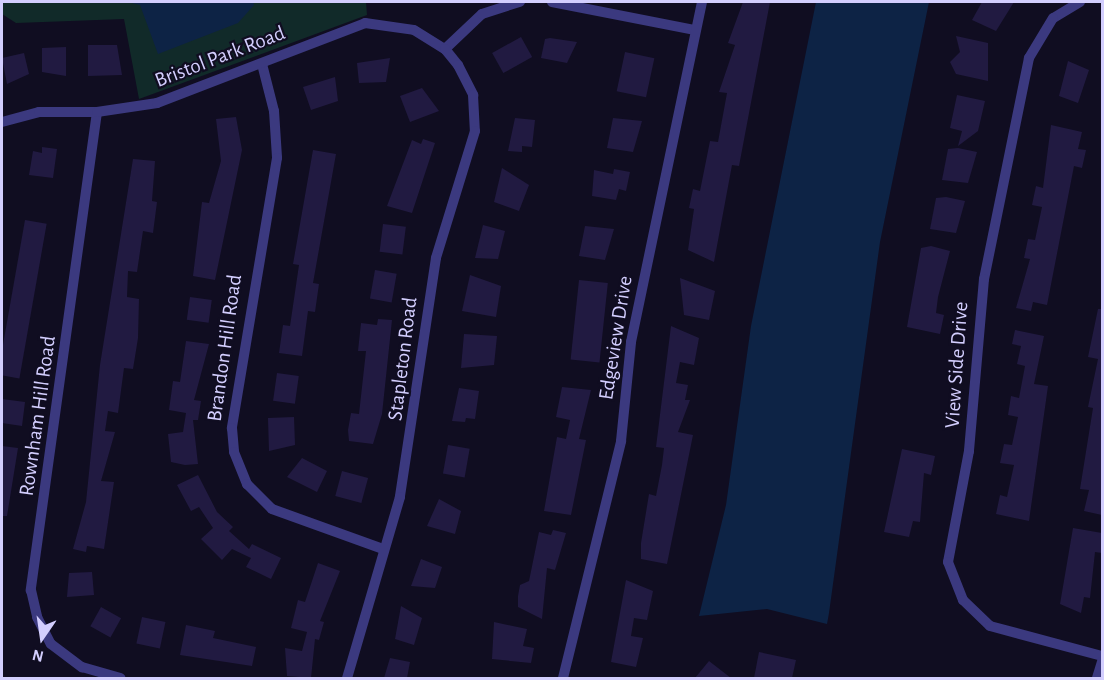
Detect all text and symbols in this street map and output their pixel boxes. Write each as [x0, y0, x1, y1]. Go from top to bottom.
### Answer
street label: Bristol Park Road [151, 21, 289, 93]
street label: Brandon Hill Road [202, 273, 248, 423]
street label: Edgeview Drive [594, 274, 638, 402]
street label: Stapleton Road [383, 296, 423, 422]
street label: View Side Drive [940, 301, 974, 429]
street label: Rownham Hill Road [14, 334, 62, 498]
north arrow [12, 608, 72, 668]
text: N [31, 646, 45, 665]

